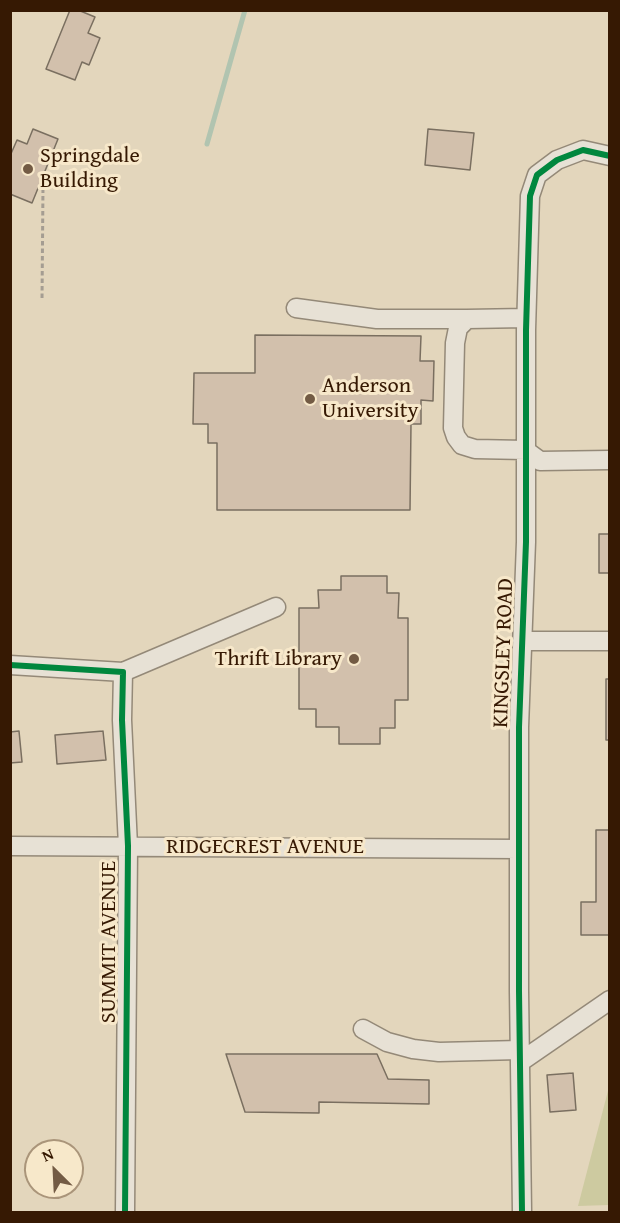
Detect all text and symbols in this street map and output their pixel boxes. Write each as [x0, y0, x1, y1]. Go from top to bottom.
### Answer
place label: Springdale Building [40, 143, 140, 194]
marker: Springdale Building [21, 162, 35, 176]
place label: Anderson University [322, 373, 418, 424]
marker: Anderson University [303, 392, 317, 406]
street label: KINGSLEY ROAD [488, 578, 520, 728]
place label: Thrift Library [215, 646, 342, 672]
marker: Thrift Library [347, 652, 361, 666]
street label: RIDGECREST AVENUE [166, 834, 364, 860]
street label: SUMMIT AVENUE [96, 861, 122, 1023]
north arrow [24, 1139, 84, 1199]
text: N [38, 1141, 57, 1168]

